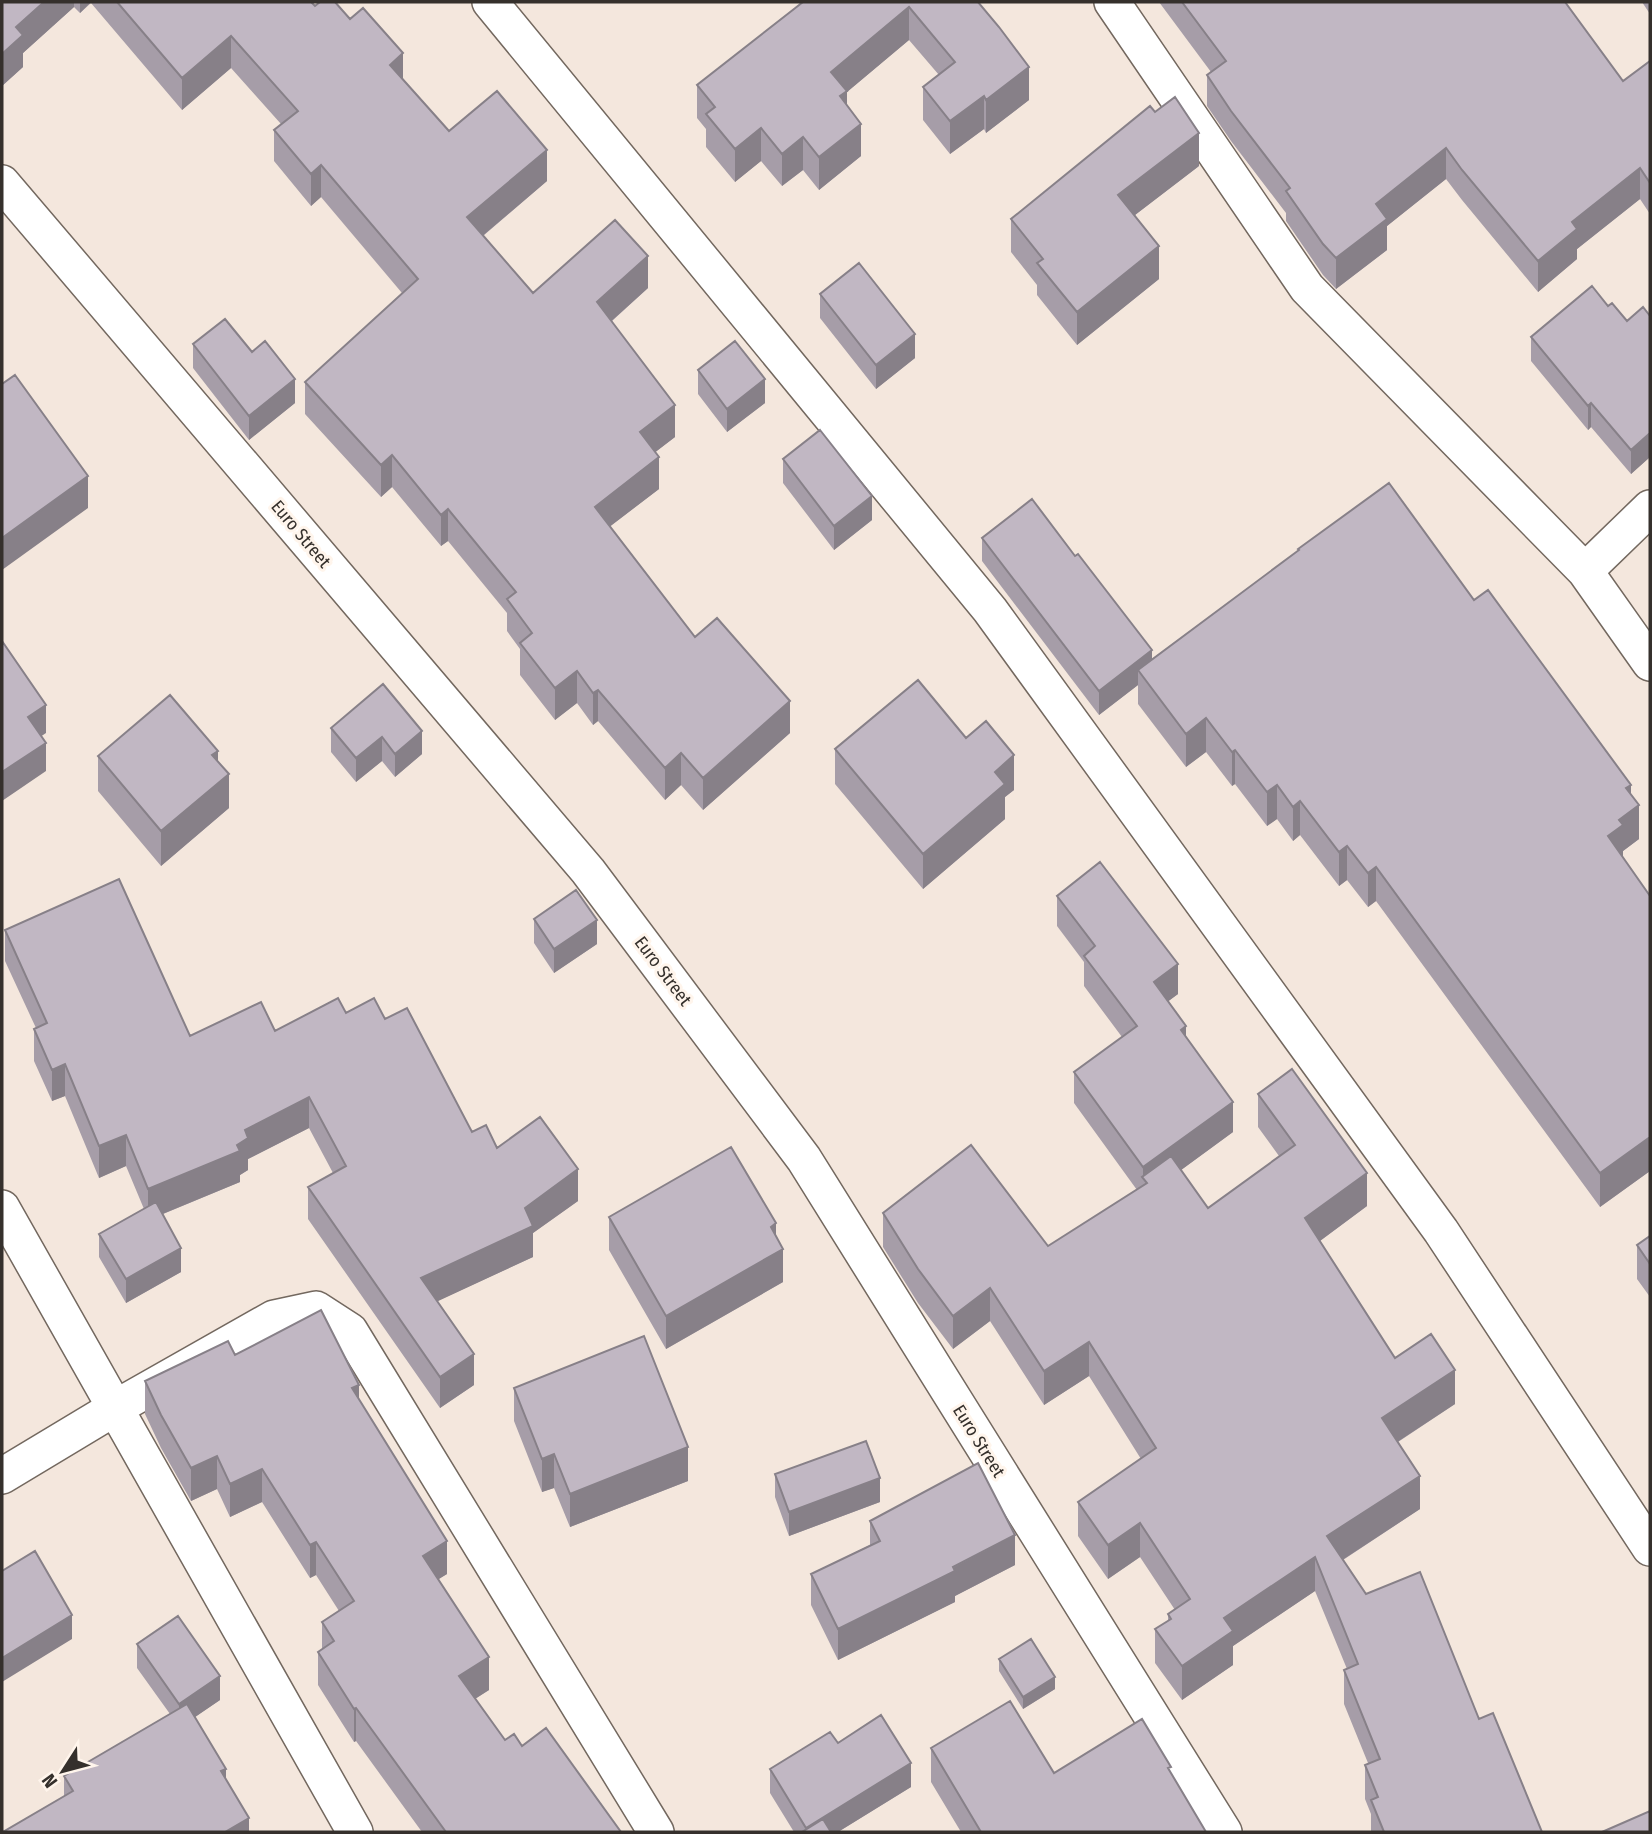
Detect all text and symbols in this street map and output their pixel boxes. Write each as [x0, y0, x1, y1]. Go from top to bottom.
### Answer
street label: Euro Street [266, 496, 336, 572]
street label: Euro Street [630, 932, 696, 1010]
street label: Euro Street [948, 1401, 1010, 1481]
north arrow [28, 1736, 98, 1806]
text: N [37, 1769, 62, 1792]

